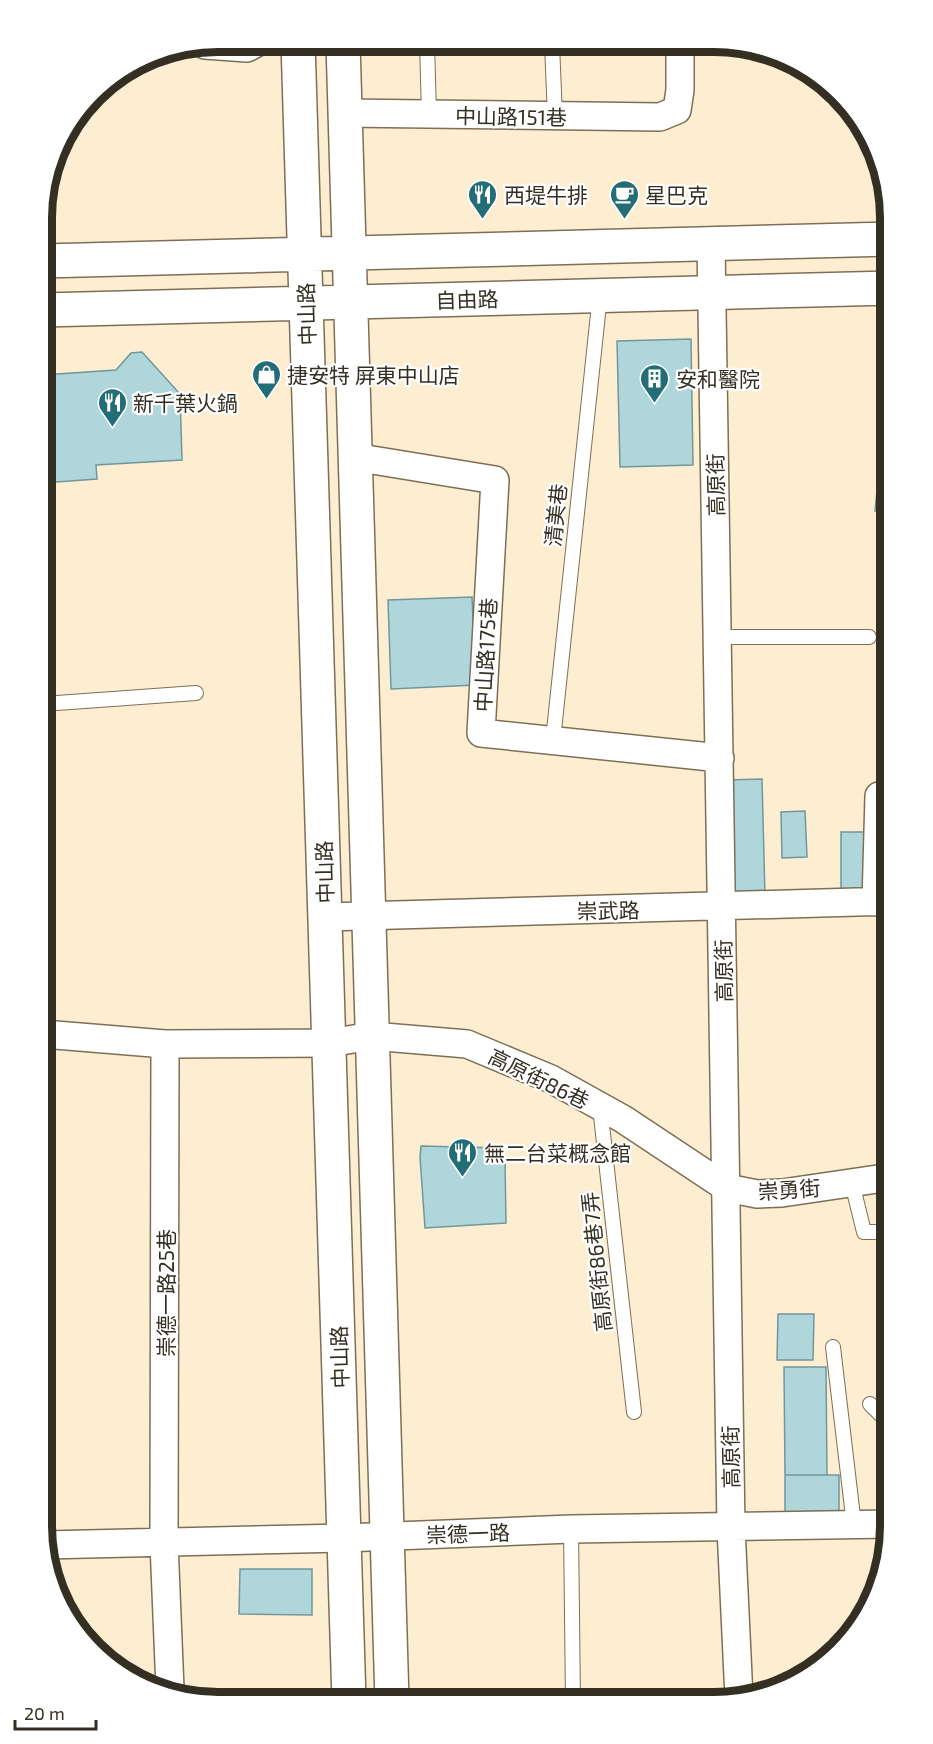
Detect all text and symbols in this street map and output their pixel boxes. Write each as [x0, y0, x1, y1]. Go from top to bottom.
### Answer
street label: 中山路151巷 [455, 103, 567, 129]
restaurant icon: 西堤牛排 [467, 178, 499, 220]
cafe icon: 星巴克 [608, 178, 640, 220]
place label: 西堤牛排 [504, 182, 588, 207]
place label: 星巴克 [645, 182, 708, 207]
street label: 中山路 [292, 282, 320, 346]
street label: 自由路 [435, 285, 499, 313]
shop icon: 捷安特 屏東中山店 [250, 358, 282, 400]
place label: 捷安特 屏東中山店 [287, 362, 460, 387]
building icon: 安和醫院 [639, 362, 671, 404]
place label: 安和醫院 [676, 366, 760, 391]
restaurant icon: 新千葉火鍋 [96, 386, 128, 428]
place label: 新千葉火鍋 [133, 390, 238, 415]
street label: 高原街 [702, 453, 728, 517]
street label: 清美巷 [539, 482, 571, 548]
street label: 中山路175巷 [470, 597, 500, 713]
street label: 中山路 [310, 840, 338, 904]
street label: 崇武路 [576, 897, 640, 923]
street label: 高原街 [710, 939, 736, 1003]
street label: 高原街86巷 [485, 1043, 593, 1113]
restaurant icon: 無二台菜概念館 [447, 1136, 479, 1178]
place label: 無二台菜概念館 [484, 1140, 631, 1165]
street label: 崇勇街 [757, 1174, 821, 1204]
street label: 高原街86巷7弄 [576, 1191, 616, 1333]
street label: 崇德一路25巷 [153, 1229, 178, 1357]
street label: 中山路 [325, 1325, 353, 1389]
street label: 高原街 [717, 1425, 743, 1489]
street label: 崇德一路 [426, 1519, 510, 1547]
scale bar [15, 1693, 96, 1731]
text: 20 m [24, 1702, 65, 1724]

